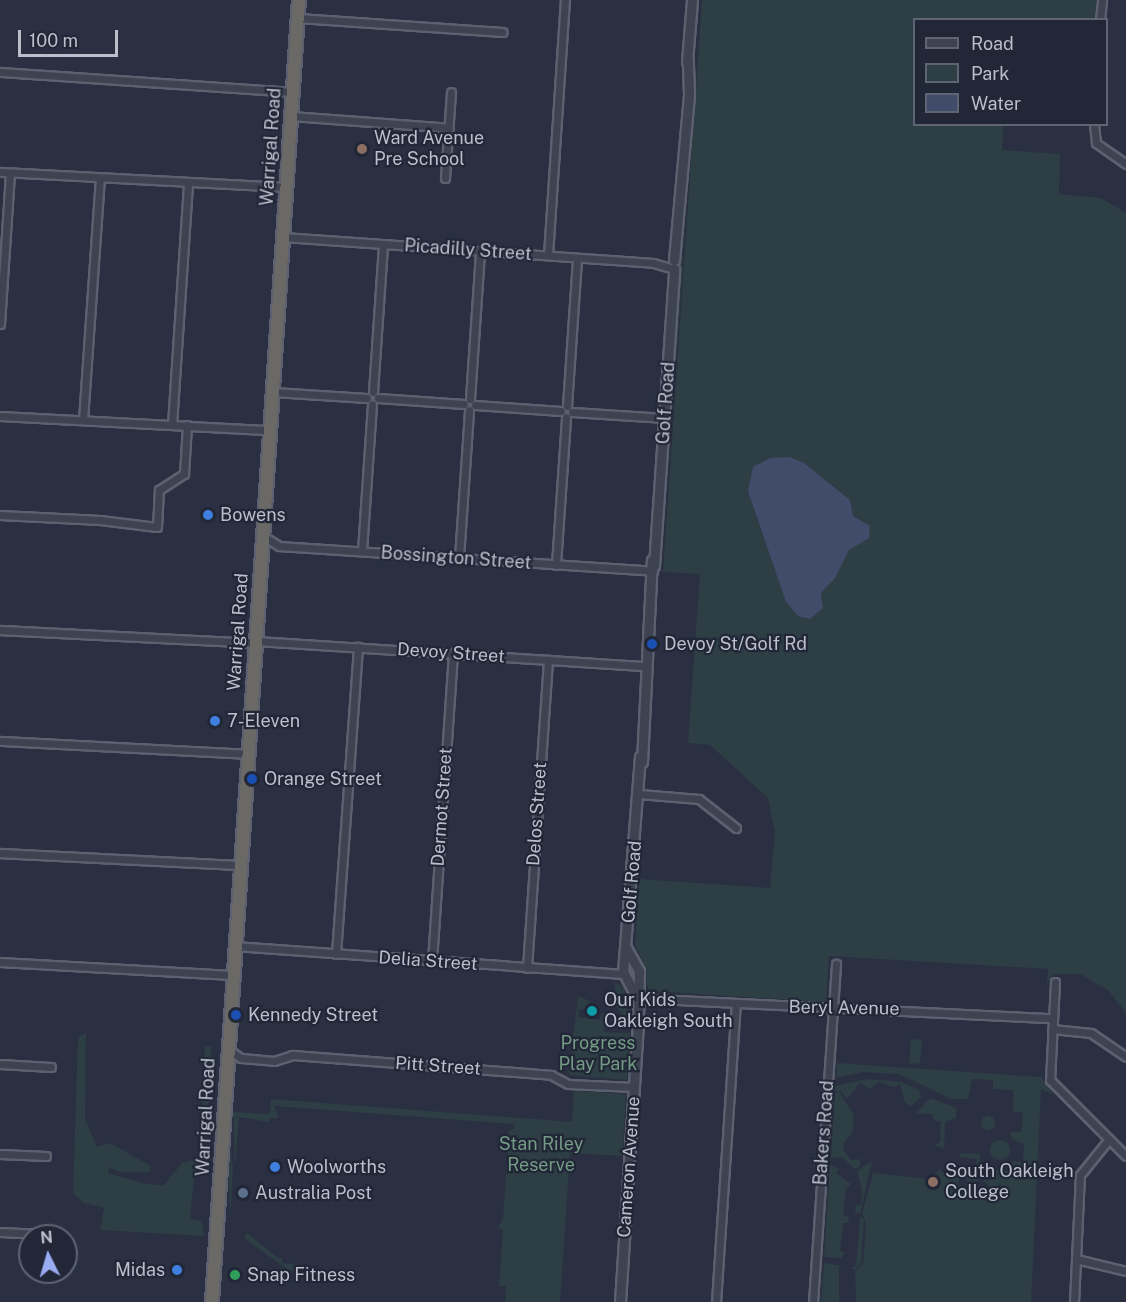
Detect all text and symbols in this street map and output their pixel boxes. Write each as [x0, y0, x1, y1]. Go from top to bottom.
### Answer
scale bar [21, 18, 122, 56]
legend [913, 18, 1108, 126]
text: 100 m [29, 30, 78, 51]
text: Road [971, 33, 1014, 54]
text: Park [971, 63, 1009, 84]
street label: Warrigal Road [256, 87, 286, 207]
text: Water [971, 93, 1021, 114]
place label: Ward Avenue Pre School [374, 128, 484, 170]
marker: Ward Avenue Pre School [355, 142, 369, 156]
street label: Picadilly Street [403, 235, 533, 265]
street label: Golf Road [652, 361, 680, 445]
place label: Bowens [220, 504, 286, 526]
marker: Bowens [201, 508, 215, 522]
street label: Bossington Street [380, 542, 532, 574]
street label: Warrigal Road [223, 572, 253, 692]
place label: Devoy St/Golf Rd [664, 633, 807, 655]
marker: Devoy St/Golf Rd [645, 637, 659, 651]
street label: Devoy Street [396, 638, 506, 668]
place label: 7-Eleven [227, 710, 300, 732]
marker: 7-Eleven [208, 714, 222, 728]
street label: Dermot Street [427, 747, 457, 867]
street label: Delos Street [523, 761, 551, 867]
place label: Orange Street [264, 768, 382, 790]
marker: Orange Street [245, 772, 259, 786]
street label: Golf Road [618, 840, 646, 924]
street label: Delia Street [378, 947, 478, 975]
place label: Our Kids Oakleigh South [604, 990, 733, 1032]
street label: Beryl Avenue [788, 996, 900, 1020]
place label: Kennedy Street [248, 1004, 378, 1026]
marker: Our Kids Oakleigh South [585, 1004, 599, 1018]
marker: Kennedy Street [229, 1008, 243, 1022]
park label: Progress Play Park [559, 1033, 637, 1076]
street label: Pitt Street [394, 1052, 482, 1080]
street label: Warrigal Road [192, 1057, 220, 1177]
street label: Bakers Road [810, 1080, 838, 1186]
street label: Cameron Avenue [613, 1096, 645, 1238]
park label: Stan Riley Reserve [499, 1134, 583, 1176]
place label: Woolworths [287, 1156, 386, 1178]
marker: Woolworths [268, 1160, 282, 1174]
place label: South Oakleigh College [945, 1161, 1074, 1204]
marker: South Oakleigh College [926, 1175, 940, 1189]
place label: Australia Post [255, 1182, 372, 1204]
marker: Australia Post [236, 1186, 250, 1200]
north arrow [18, 1224, 78, 1284]
text: N [39, 1228, 54, 1248]
place label: Midas [115, 1259, 165, 1281]
marker: Midas [170, 1263, 184, 1277]
place label: Snap Fitness [247, 1264, 355, 1286]
marker: Snap Fitness [228, 1268, 242, 1282]

